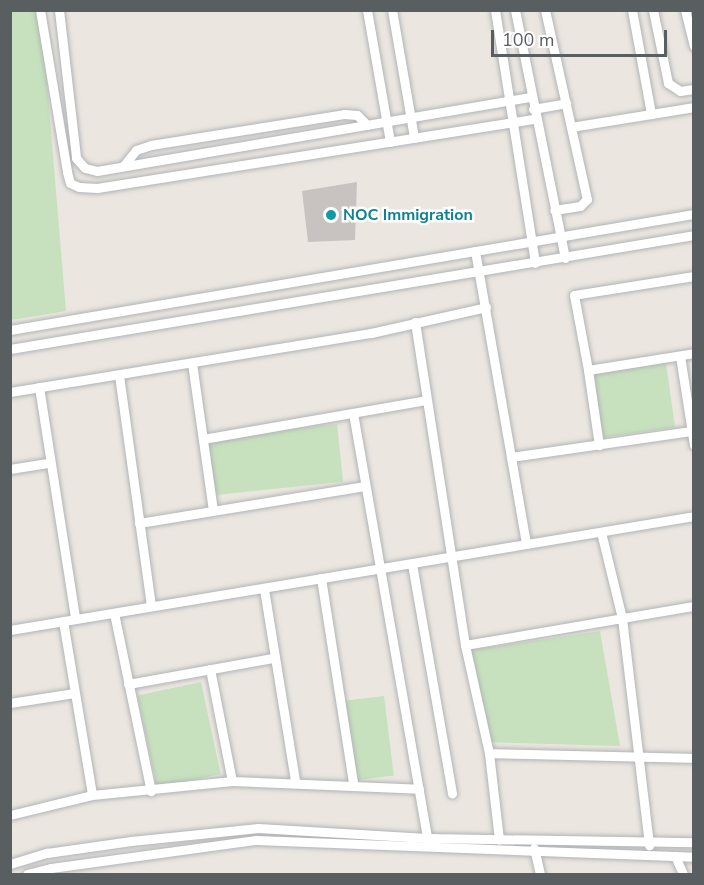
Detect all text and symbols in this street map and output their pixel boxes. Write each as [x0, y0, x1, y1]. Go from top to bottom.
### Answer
scale bar [494, 18, 670, 56]
text: 100 m [502, 28, 554, 52]
place label: NOC Immigration [343, 205, 473, 225]
marker: NOC Immigration [324, 208, 338, 222]

